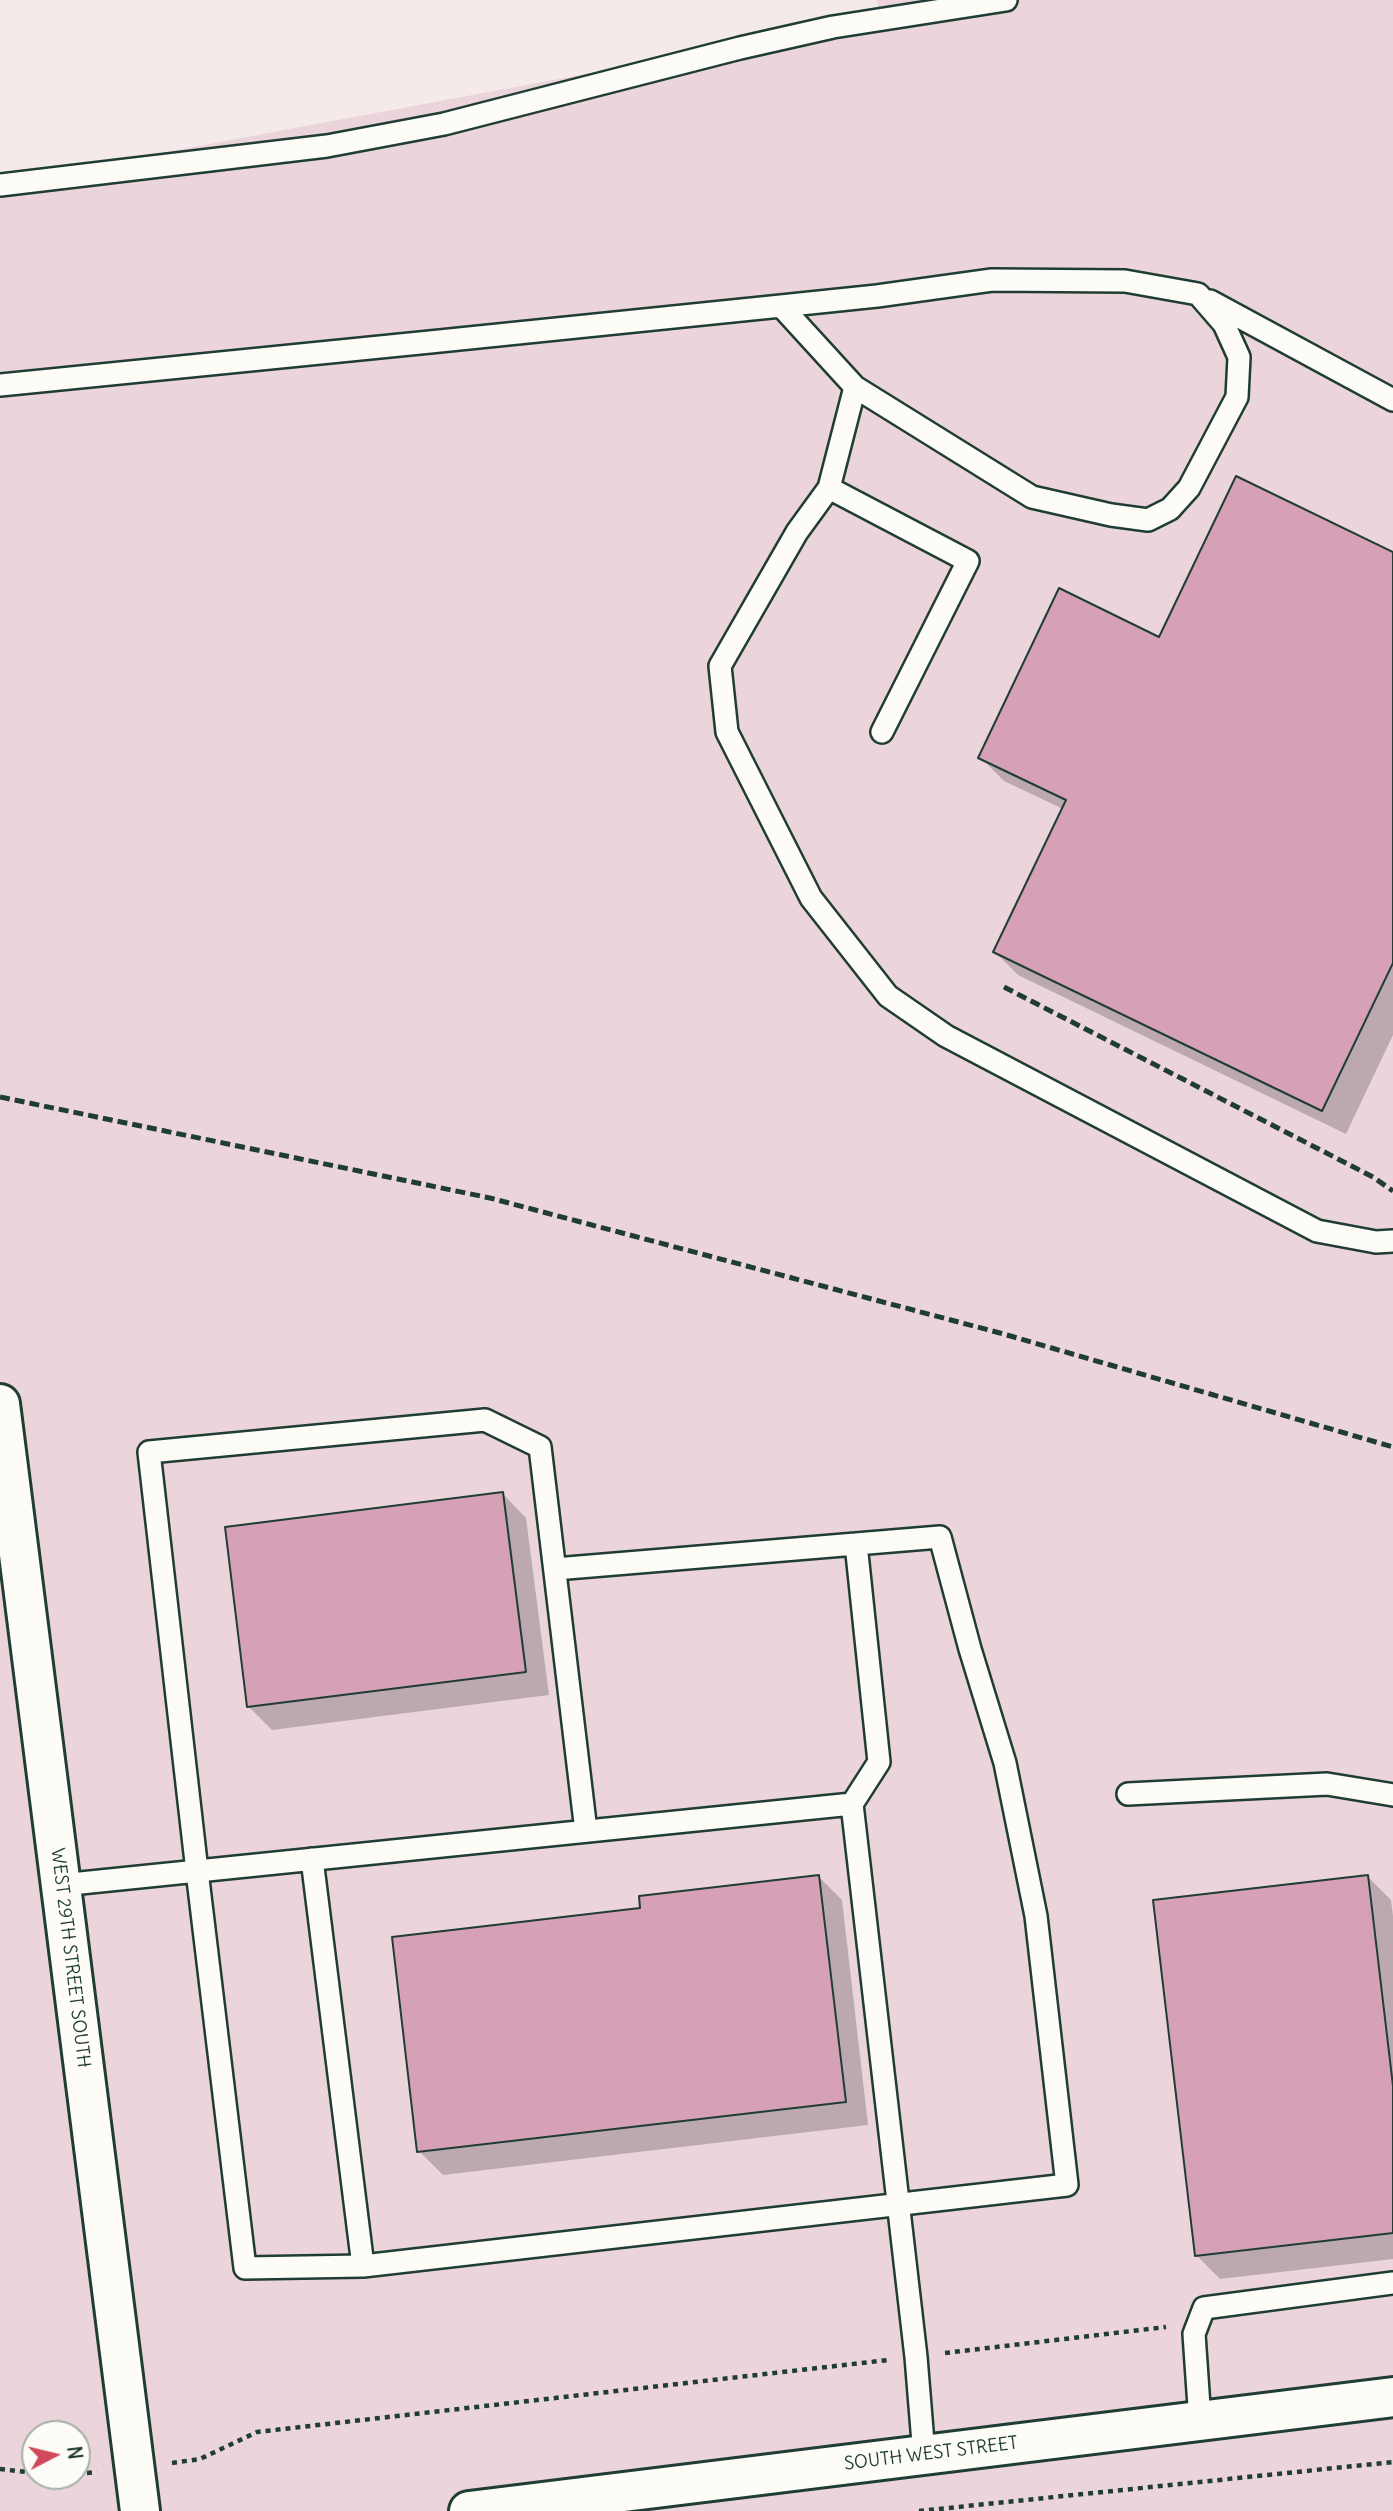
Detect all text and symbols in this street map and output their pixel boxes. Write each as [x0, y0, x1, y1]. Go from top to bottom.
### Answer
street label: WEST 29TH STREET SOUTH [46, 1847, 94, 2069]
north arrow [21, 2420, 91, 2490]
street label: SOUTH WEST STREET [843, 2433, 1019, 2475]
text: N [62, 2445, 88, 2461]

